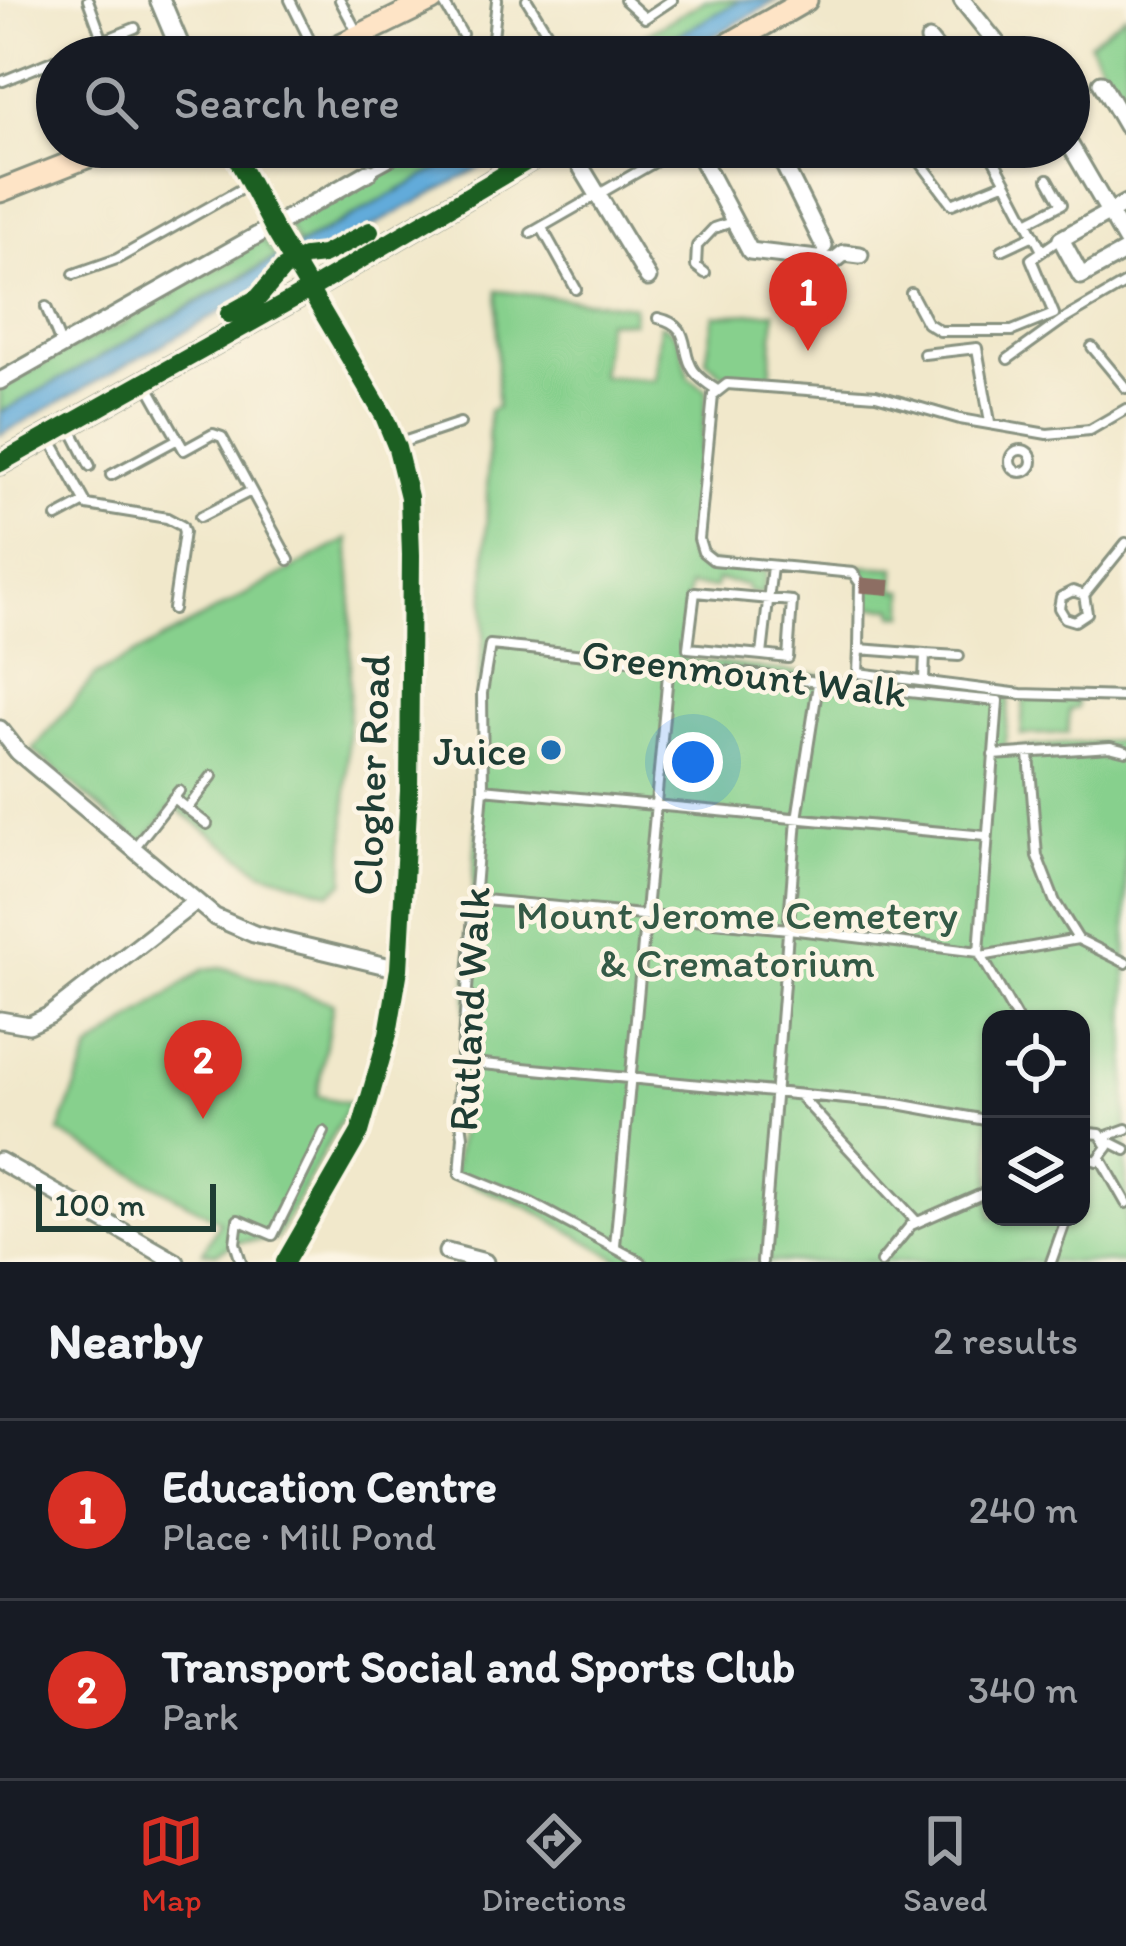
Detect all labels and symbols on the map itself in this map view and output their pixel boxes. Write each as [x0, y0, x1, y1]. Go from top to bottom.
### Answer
pin: 1 [769, 252, 847, 351]
street label: Greenmount Walk [579, 628, 910, 718]
street label: Clogher Road [341, 654, 401, 896]
place label: Juice [433, 725, 527, 776]
your location [663, 732, 723, 792]
marker: Juice [538, 737, 564, 763]
street label: Rutland Walk [437, 885, 501, 1133]
park label: Mount Jerome Cemetery & Crematorium [516, 889, 958, 988]
pin: 2 [164, 1020, 242, 1119]
scale bar [36, 1178, 216, 1231]

